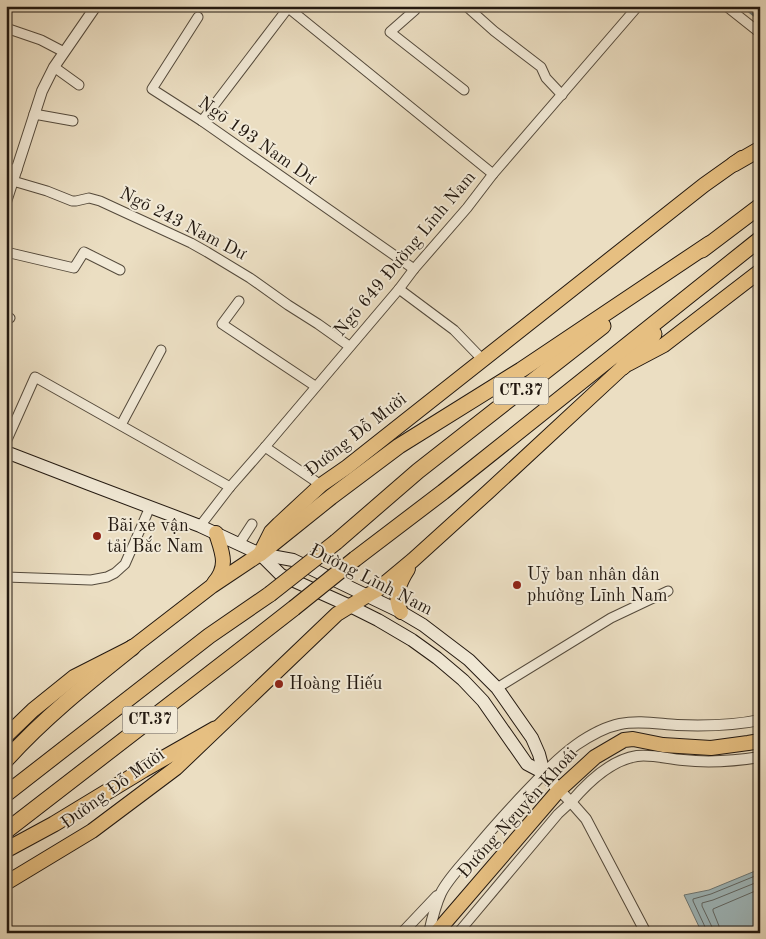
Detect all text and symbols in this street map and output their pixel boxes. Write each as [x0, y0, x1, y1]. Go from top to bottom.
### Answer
street label: Ngõ 193 Nam Dư [195, 94, 320, 189]
street label: Ngõ 649 Đường Lĩnh Nam [331, 168, 479, 340]
street label: Ngõ 243 Nam Dư [117, 184, 250, 264]
road number: CT.37 [494, 378, 548, 404]
street label: Đường Đỗ Mười [301, 388, 410, 480]
place label: Bãi xe vận tải Bắc Nam [107, 517, 203, 556]
marker: Bãi xe vận tải Bắc Nam [91, 530, 103, 542]
street label: Đường Lĩnh Nam [307, 541, 435, 619]
place label: Uỷ ban nhân dân phường Lĩnh Nam [527, 566, 668, 605]
marker: Uỷ ban nhân dân phường Lĩnh Nam [511, 579, 523, 591]
place label: Hoàng Hiếu [289, 674, 383, 693]
marker: Hoàng Hiếu [273, 678, 285, 690]
road number: CT.37 [122, 706, 178, 734]
street label: Đường Nguyễn Khoái [453, 743, 581, 882]
street label: Đường Đỗ Mười [57, 744, 168, 832]

